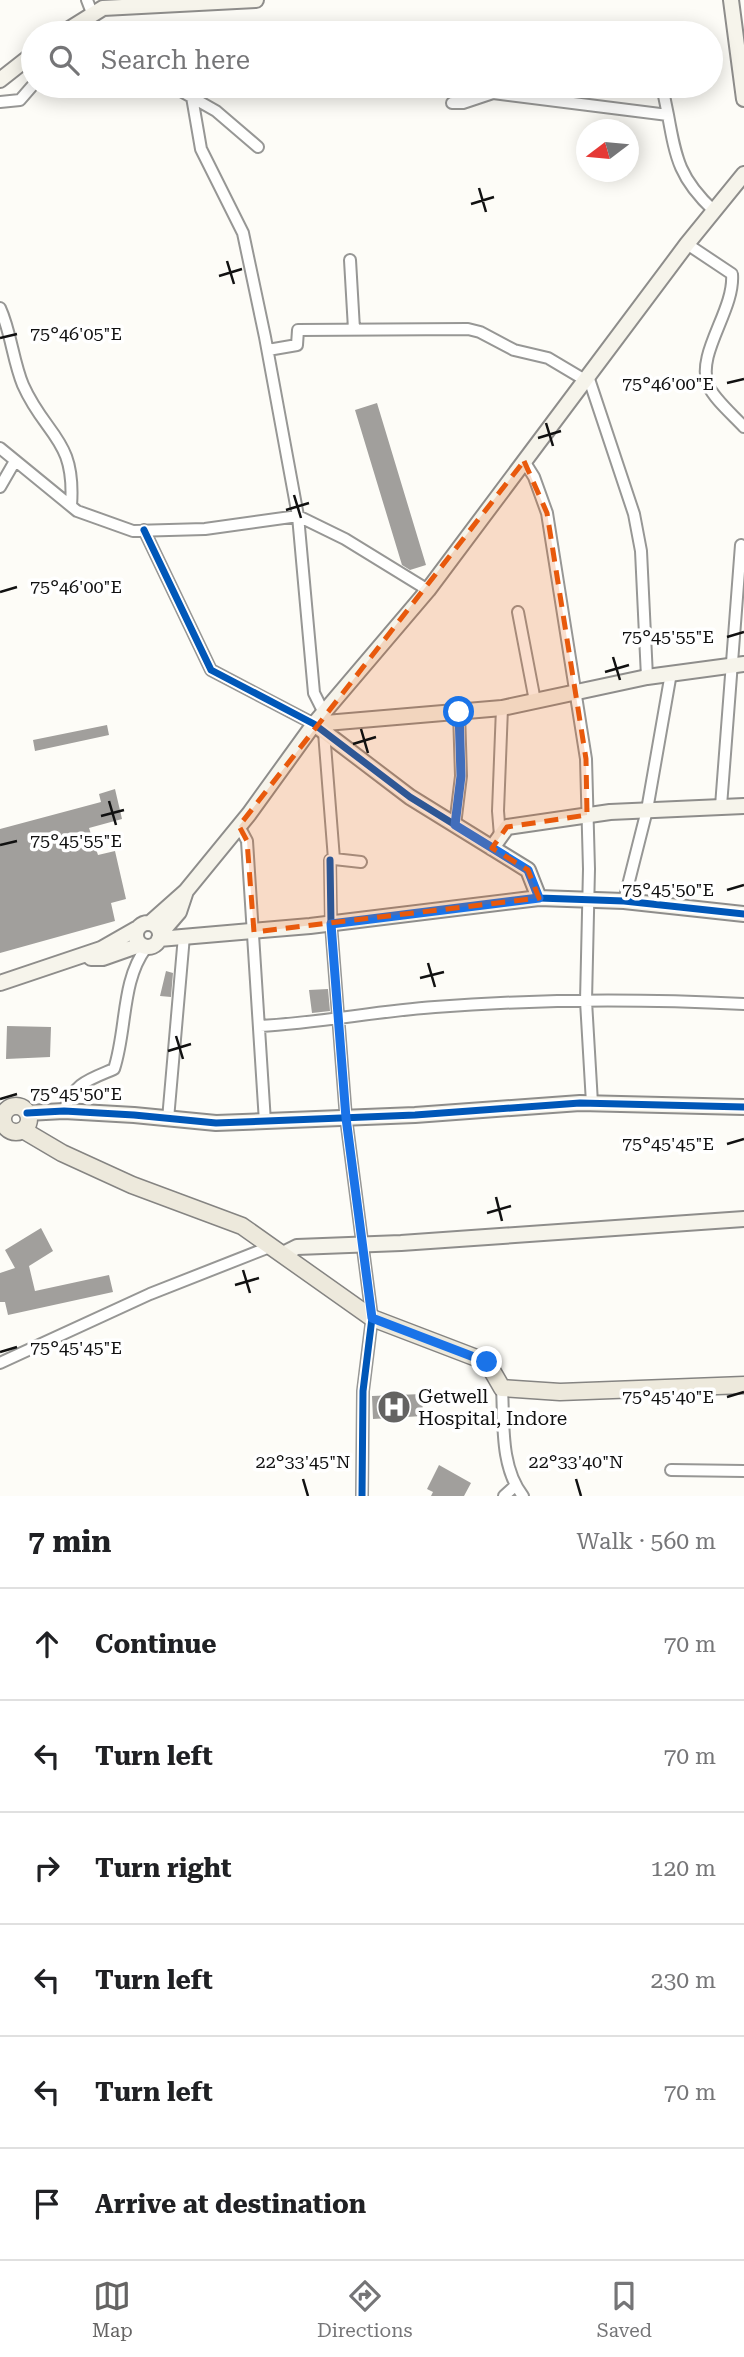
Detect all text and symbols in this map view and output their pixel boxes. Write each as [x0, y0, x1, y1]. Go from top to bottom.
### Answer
search box [21, 21, 723, 98]
icon: search [45, 41, 83, 79]
text: Search here [101, 45, 250, 75]
north arrow [576, 119, 639, 182]
text: 75°46'05"E [30, 323, 122, 344]
text: 75°46'00"E [622, 373, 714, 394]
text: 75°46'00"E [30, 576, 122, 597]
text: 75°45'55"E [622, 626, 714, 647]
route start [443, 696, 474, 727]
text: 75°45'55"E [30, 830, 122, 851]
text: 75°45'50"E [622, 879, 714, 900]
text: 75°45'50"E [30, 1083, 122, 1104]
text: 75°45'45"E [622, 1133, 714, 1154]
text: 75°45'45"E [30, 1337, 122, 1358]
route end [471, 1346, 502, 1377]
place label: Getwell Hospital, Indore [418, 1385, 567, 1430]
text: 75°45'40"E [622, 1386, 714, 1407]
hospital icon: Getwell Hospital, Indore [375, 1388, 413, 1426]
text: 22°33'45"N [256, 1451, 350, 1472]
text: 22°33'40"N [529, 1451, 623, 1472]
text: 7 min [28, 1524, 111, 1559]
text: Walk · 560 m [577, 1528, 716, 1555]
icon: ahead [28, 1625, 66, 1663]
text: Continue [95, 1629, 217, 1659]
text: 70 m [663, 1631, 716, 1658]
icon: left [28, 1737, 66, 1775]
text: Turn left [95, 1741, 213, 1771]
text: 70 m [663, 1743, 716, 1770]
icon: right [28, 1849, 66, 1887]
text: Turn right [95, 1853, 231, 1883]
text: 120 m [651, 1855, 716, 1882]
icon: left [28, 1961, 66, 1999]
text: Turn left [95, 1965, 213, 1995]
text: 230 m [651, 1967, 716, 1994]
icon: left [28, 2073, 66, 2111]
text: Turn left [95, 2077, 213, 2107]
text: 70 m [663, 2079, 716, 2106]
icon: arrive [28, 2185, 66, 2223]
text: Arrive at destination [95, 2189, 366, 2219]
tab: Map [92, 2277, 133, 2342]
tab: Directions [317, 2277, 413, 2342]
tab: Saved [597, 2277, 652, 2342]

